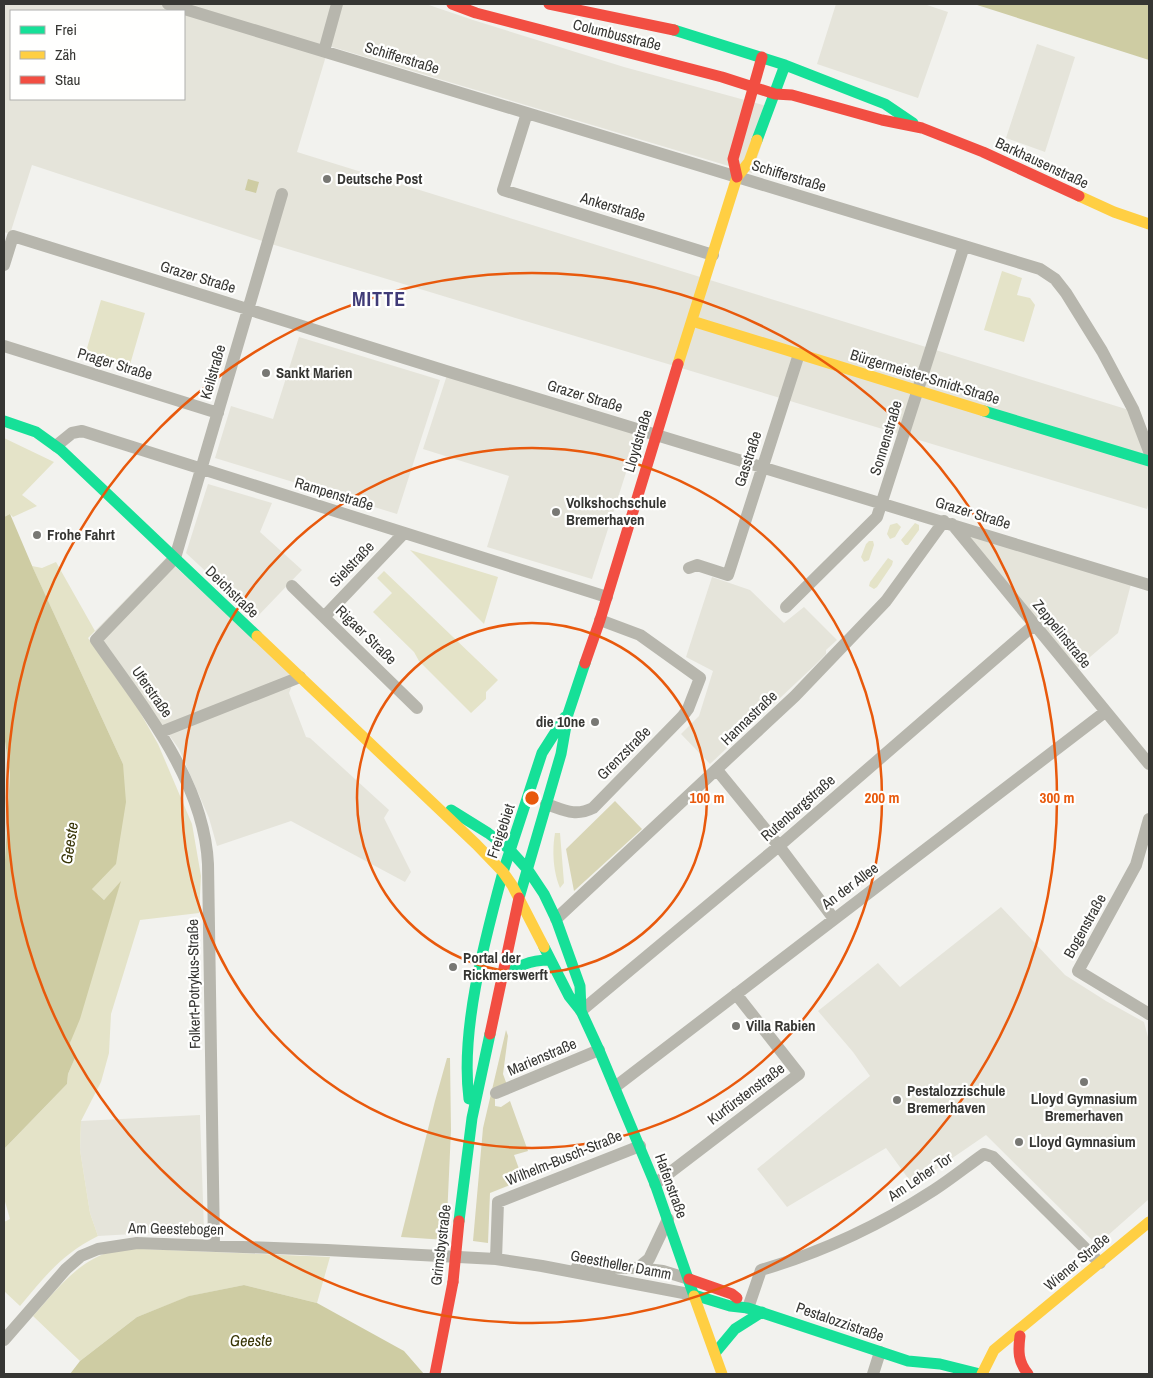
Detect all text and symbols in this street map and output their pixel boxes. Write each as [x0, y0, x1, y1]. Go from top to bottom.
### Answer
legend [10, 10, 185, 100]
street label: Columbusstraße [571, 13, 664, 56]
text: Frei [55, 19, 77, 40]
street label: Schifferstraße [362, 36, 442, 79]
text: Zäh [55, 44, 76, 65]
text: Stau [55, 69, 80, 90]
street label: Barkhausenstraße [992, 132, 1092, 193]
street label: Schifferstraße [749, 154, 829, 197]
place label: Deutsche Post [337, 168, 422, 189]
marker: Deutsche Post [321, 173, 333, 185]
street label: Ankerstraße [577, 186, 648, 226]
street label: Grazer Straße [158, 255, 239, 298]
district label: MITTE [352, 285, 406, 312]
street label: Prager Straße [75, 342, 155, 385]
street label: Keilstraße [195, 342, 230, 402]
street label: Bürgermeister-Smidt-Straße [848, 344, 1003, 409]
place label: Sankt Marien [276, 362, 353, 383]
marker: Sankt Marien [260, 367, 272, 379]
street label: Grazer Straße [545, 374, 626, 417]
street label: Sonnenstraße [864, 398, 907, 478]
street label: Lloydstraße [618, 407, 657, 475]
street label: Gasstraße [729, 428, 766, 489]
street label: Rampenstraße [292, 472, 376, 515]
street label: Grazer Straße [933, 491, 1014, 534]
place label: Volkshochschule Bremerhaven [566, 492, 666, 530]
marker: Volkshochschule Bremerhaven [550, 506, 562, 518]
place label: Frohe Fahrt [47, 524, 115, 545]
marker: Frohe Fahrt [31, 529, 43, 541]
street label: Sielstraße [325, 536, 379, 591]
street label: Deichstraße [201, 561, 264, 623]
street label: Zeppelinstraße [1028, 595, 1097, 673]
street label: Rigaer Straße [331, 600, 402, 669]
street label: Uferstraße [127, 662, 178, 722]
street label: Hannastraße [716, 685, 782, 750]
place label: die 10ne [536, 711, 585, 732]
marker: die 10ne [589, 716, 601, 728]
street label: Grenzstraße [592, 721, 655, 784]
street label: Rutenbergstraße [756, 769, 840, 846]
text: 100 m [690, 787, 724, 808]
text: 200 m [865, 787, 899, 808]
text: 300 m [1040, 787, 1074, 808]
centre of rings [523, 789, 541, 807]
street label: Freigebiet [481, 800, 520, 861]
water label: Geeste [55, 820, 83, 866]
street label: An der Allee [816, 857, 883, 915]
street label: Bogenstraße [1058, 890, 1111, 962]
street label: Folkert-Potrykus-Straße [182, 919, 205, 1049]
place label: Portal der Rickmerswerft [463, 947, 548, 985]
marker: Portal der Rickmerswerft [447, 961, 459, 973]
place label: Villa Rabien [746, 1015, 816, 1036]
marker: Villa Rabien [730, 1020, 742, 1032]
street label: Marienstraße [504, 1033, 580, 1080]
street label: Kurfürstenstraße [703, 1058, 789, 1130]
marker: Lloyd Gymnasium Bremerhaven [1078, 1076, 1090, 1088]
place label: Pestalozzischule Bremerhaven [907, 1080, 1006, 1118]
place label: Lloyd Gymnasium Bremerhaven [1031, 1088, 1137, 1126]
marker: Pestalozzischule Bremerhaven [891, 1094, 903, 1106]
street label: Wilhelm-Busch-Straße [503, 1125, 625, 1190]
place label: Lloyd Gymnasium [1029, 1131, 1136, 1152]
marker: Lloyd Gymnasium [1013, 1136, 1025, 1148]
street label: Am Leher Tor [883, 1147, 956, 1206]
street label: Hafenstraße [650, 1150, 693, 1221]
street label: Grimsbystraße [425, 1203, 456, 1287]
street label: Am Geestebogen [127, 1217, 224, 1240]
street label: Wiener Straße [1039, 1228, 1114, 1295]
street label: Geestheller Damm [569, 1244, 673, 1285]
street label: Pestalozzistraße [793, 1297, 887, 1346]
water label: Geeste [230, 1329, 272, 1351]

